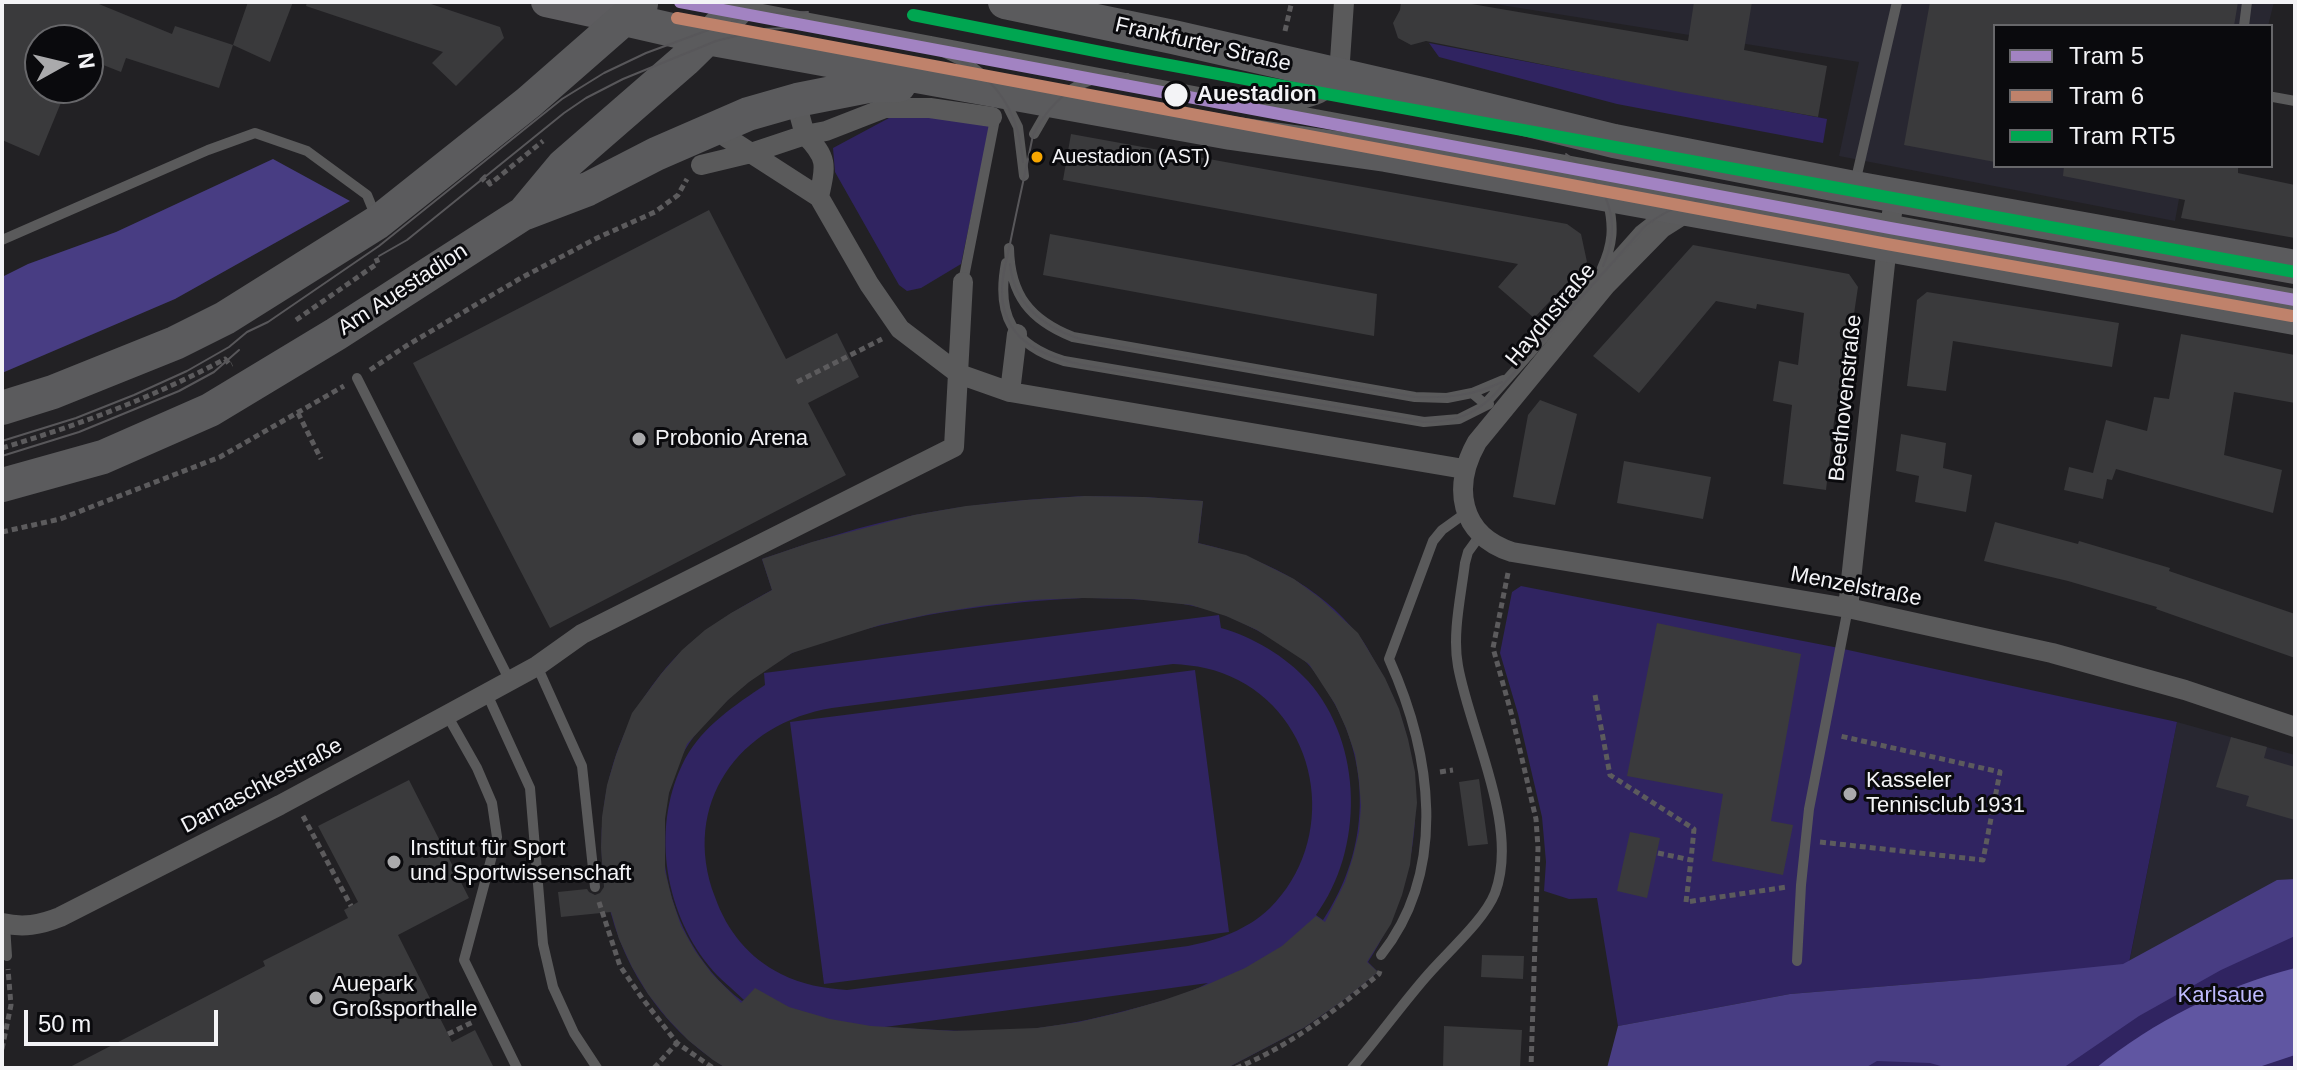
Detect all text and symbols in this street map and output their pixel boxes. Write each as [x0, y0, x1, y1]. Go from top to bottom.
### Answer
street label: Frankfurter Straße [1112, 12, 1294, 78]
north arrow [24, 24, 104, 104]
legend [1993, 24, 2273, 168]
text: Tram 5 [2069, 42, 2144, 69]
text: N [73, 51, 100, 70]
marker: Auestadion [1162, 81, 1190, 109]
place label: Auestadion [1197, 82, 1317, 108]
text: Tram 6 [2069, 82, 2144, 109]
text: Tram RT5 [2069, 122, 2176, 149]
place label: Auestadion (AST) [1052, 145, 1210, 169]
marker: Auestadion (AST) [1029, 149, 1045, 165]
street label: Am Auestadion [333, 238, 473, 342]
street label: Haydnstraße [1500, 258, 1602, 372]
street label: Beethovenstraße [1824, 313, 1868, 483]
place label: Probonio Arena [655, 426, 808, 452]
marker: Probonio Arena [630, 430, 648, 448]
street label: Menzelstraße [1788, 561, 1924, 613]
street label: Damaschkestraße [177, 732, 347, 840]
place label: Kasseler Tennisclub 1931 [1866, 768, 2025, 820]
marker: Kasseler Tennisclub 1931 [1841, 785, 1859, 803]
place label: Institut für Sport und Sportwissenschaft [410, 836, 631, 888]
marker: Institut für Sport und Sportwissenschaft [385, 853, 403, 871]
place label: Auepark Großsporthalle [332, 972, 478, 1024]
park label: Karlsaue [2178, 983, 2264, 1009]
marker: Auepark Großsporthalle [307, 989, 325, 1007]
scale bar [28, 994, 222, 1044]
text: 50 m [38, 1010, 91, 1037]

